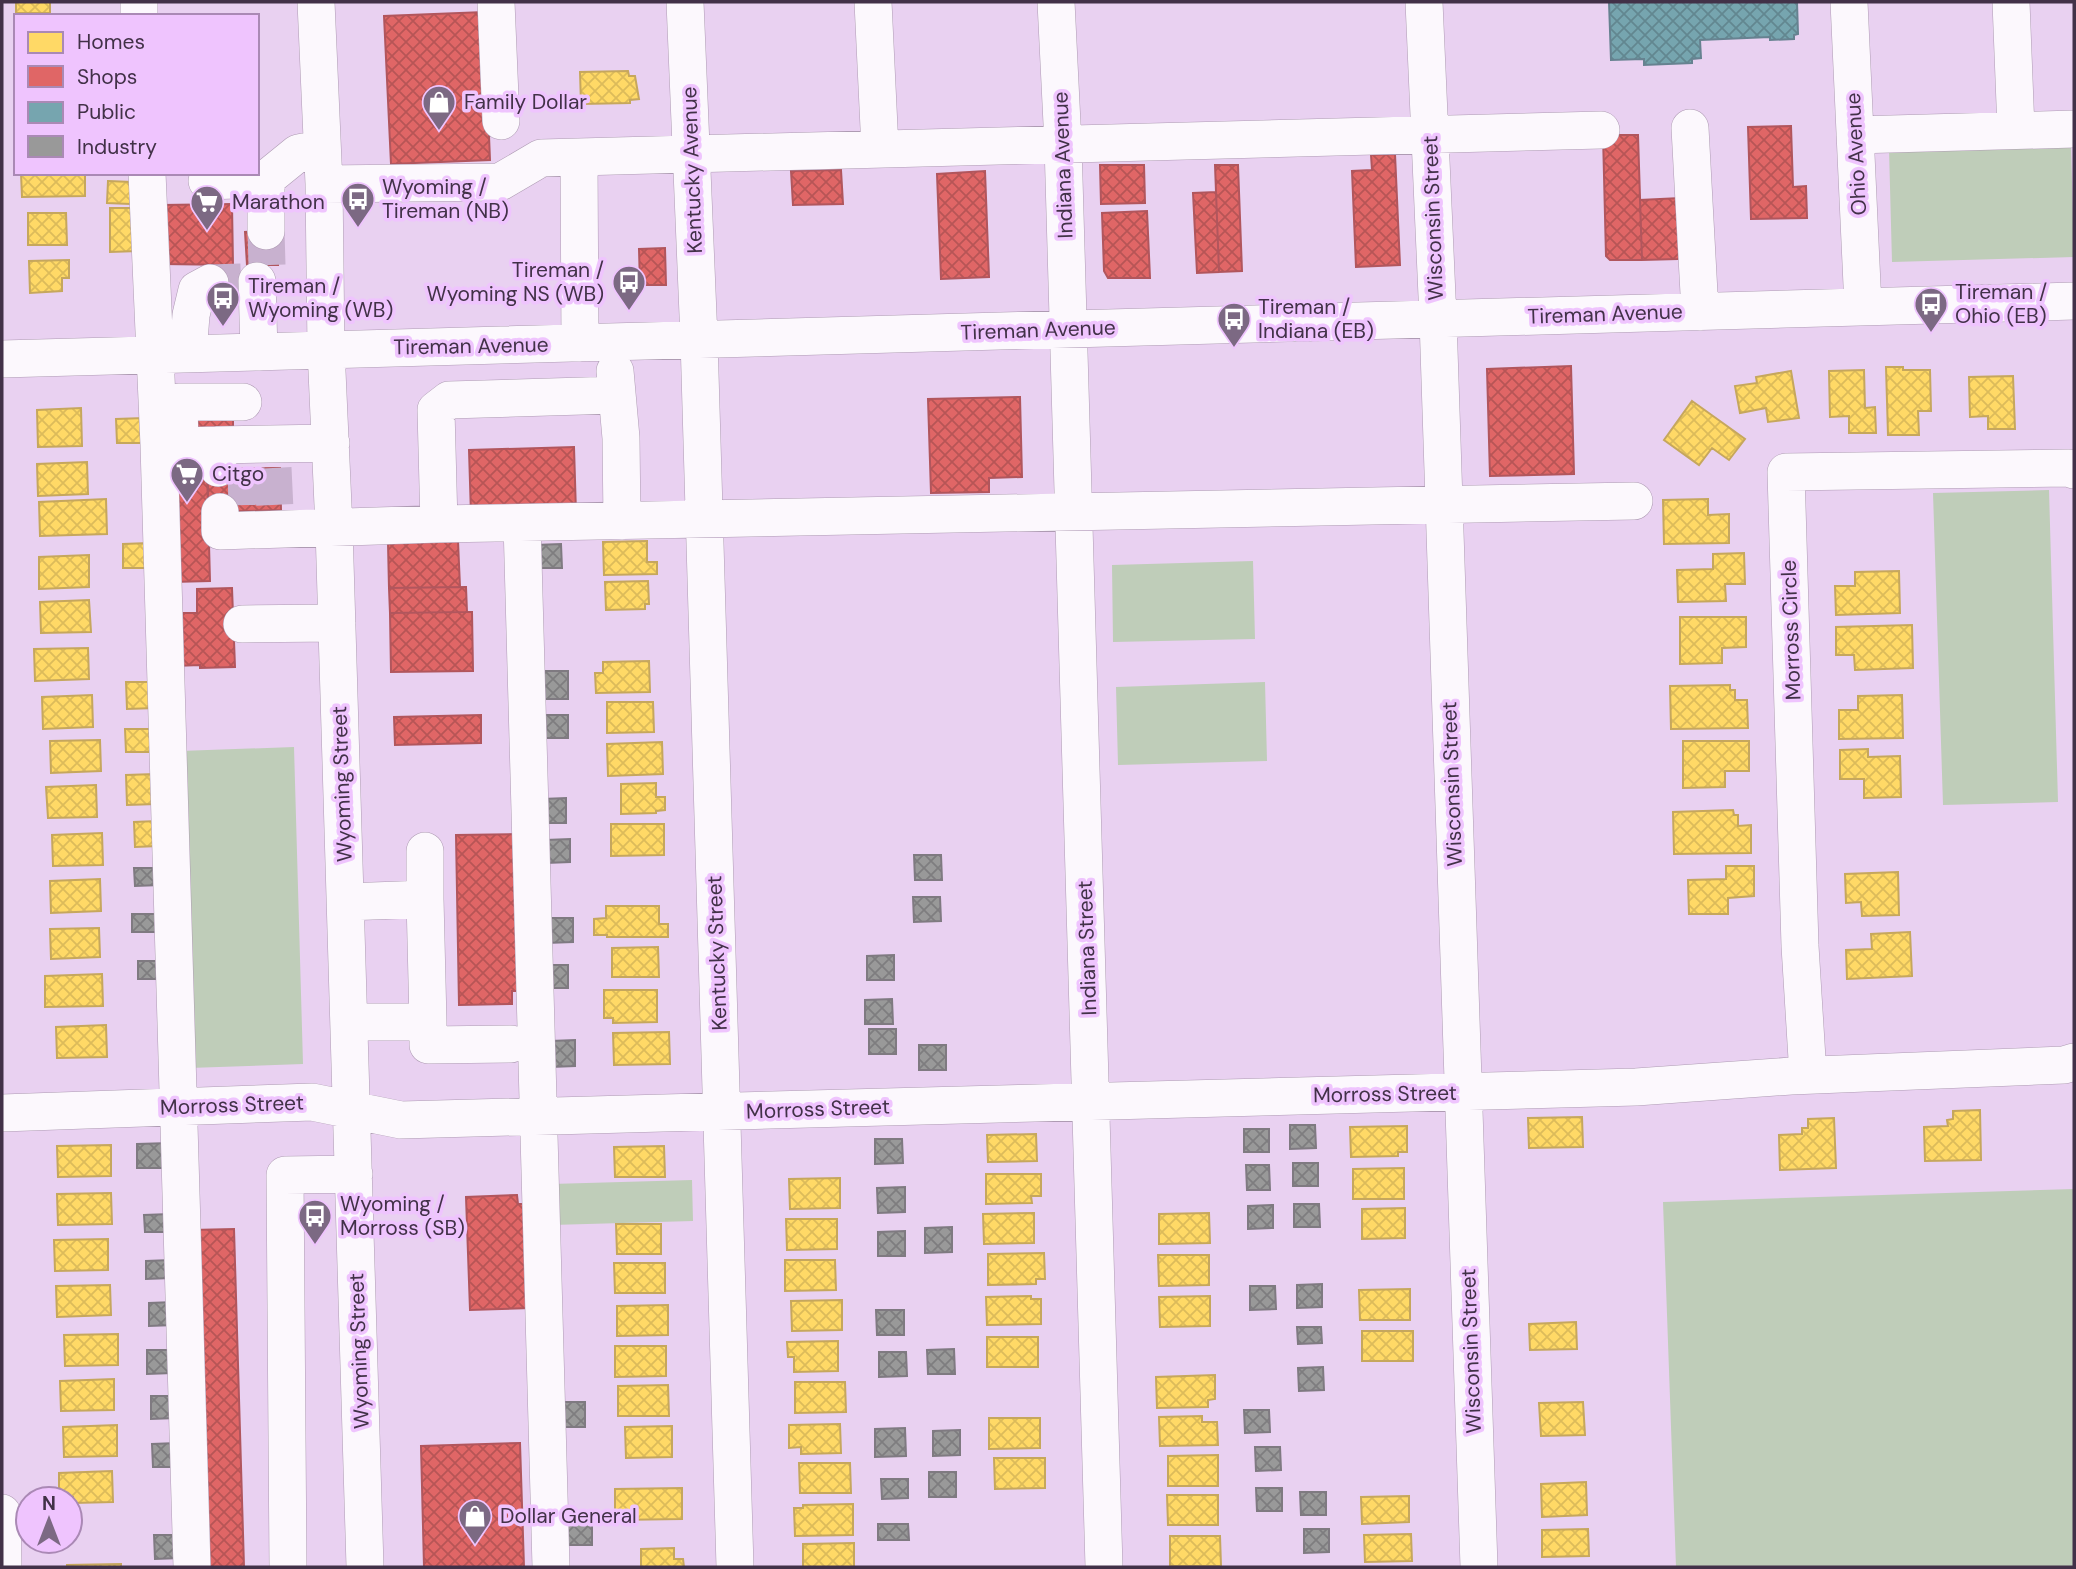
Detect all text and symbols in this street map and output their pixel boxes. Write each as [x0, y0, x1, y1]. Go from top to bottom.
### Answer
legend [14, 14, 259, 175]
text: Homes [77, 28, 145, 56]
text: Shops [77, 63, 137, 91]
shop icon: Family Dollar [420, 83, 458, 132]
street label: Kentucky Avenue [675, 86, 709, 254]
place label: Family Dollar [464, 88, 587, 116]
street label: Indiana Avenue [1046, 91, 1080, 239]
street label: Ohio Avenue [1839, 92, 1873, 216]
text: Public [77, 98, 136, 126]
text: Industry [77, 133, 157, 161]
street label: Wisconsin Street [1416, 135, 1450, 301]
place label: Wyoming / Tireman (NB) [382, 173, 509, 225]
bus stop icon: Wyoming / Tireman (NB) [339, 180, 377, 229]
supermarket icon: Marathon [188, 183, 226, 232]
place label: Marathon [232, 188, 325, 216]
place label: Tireman / Wyoming NS (WB) [426, 256, 604, 308]
bus stop icon: Tireman / Wyoming NS (WB) [610, 263, 648, 312]
place label: Tireman / Wyoming (WB) [248, 272, 393, 324]
place label: Tireman / Ohio (EB) [1955, 278, 2047, 330]
bus stop icon: Tireman / Wyoming (WB) [204, 279, 242, 328]
bus stop icon: Tireman / Ohio (EB) [1912, 285, 1950, 334]
place label: Tireman / Indiana (EB) [1258, 293, 1374, 345]
street label: Tireman Avenue [1527, 297, 1683, 331]
bus stop icon: Tireman / Indiana (EB) [1215, 300, 1253, 349]
street label: Tireman Avenue [960, 313, 1116, 347]
street label: Tireman Avenue [393, 331, 549, 361]
supermarket icon: Citgo [168, 455, 206, 504]
place label: Citgo [212, 460, 264, 488]
street label: Morross Circle [1775, 559, 1807, 701]
street label: Wisconsin Street [1435, 701, 1469, 867]
street label: Wyoming Street [325, 706, 359, 862]
street label: Kentucky Street [700, 875, 734, 1031]
street label: Indiana Street [1071, 880, 1103, 1016]
street label: Morross Street [1313, 1079, 1457, 1109]
street label: Morross Street [160, 1088, 304, 1122]
street label: Morross Street [746, 1092, 890, 1126]
place label: Wyoming / Morross (SB) [340, 1190, 465, 1242]
bus stop icon: Wyoming / Morross (SB) [296, 1197, 334, 1246]
street label: Wisconsin Street [1454, 1268, 1488, 1434]
street label: Wyoming Street [342, 1273, 376, 1429]
north arrow [14, 1485, 84, 1555]
text: N [42, 1491, 56, 1516]
shop icon: Dollar General [456, 1497, 494, 1546]
place label: Dollar General [500, 1502, 637, 1530]

